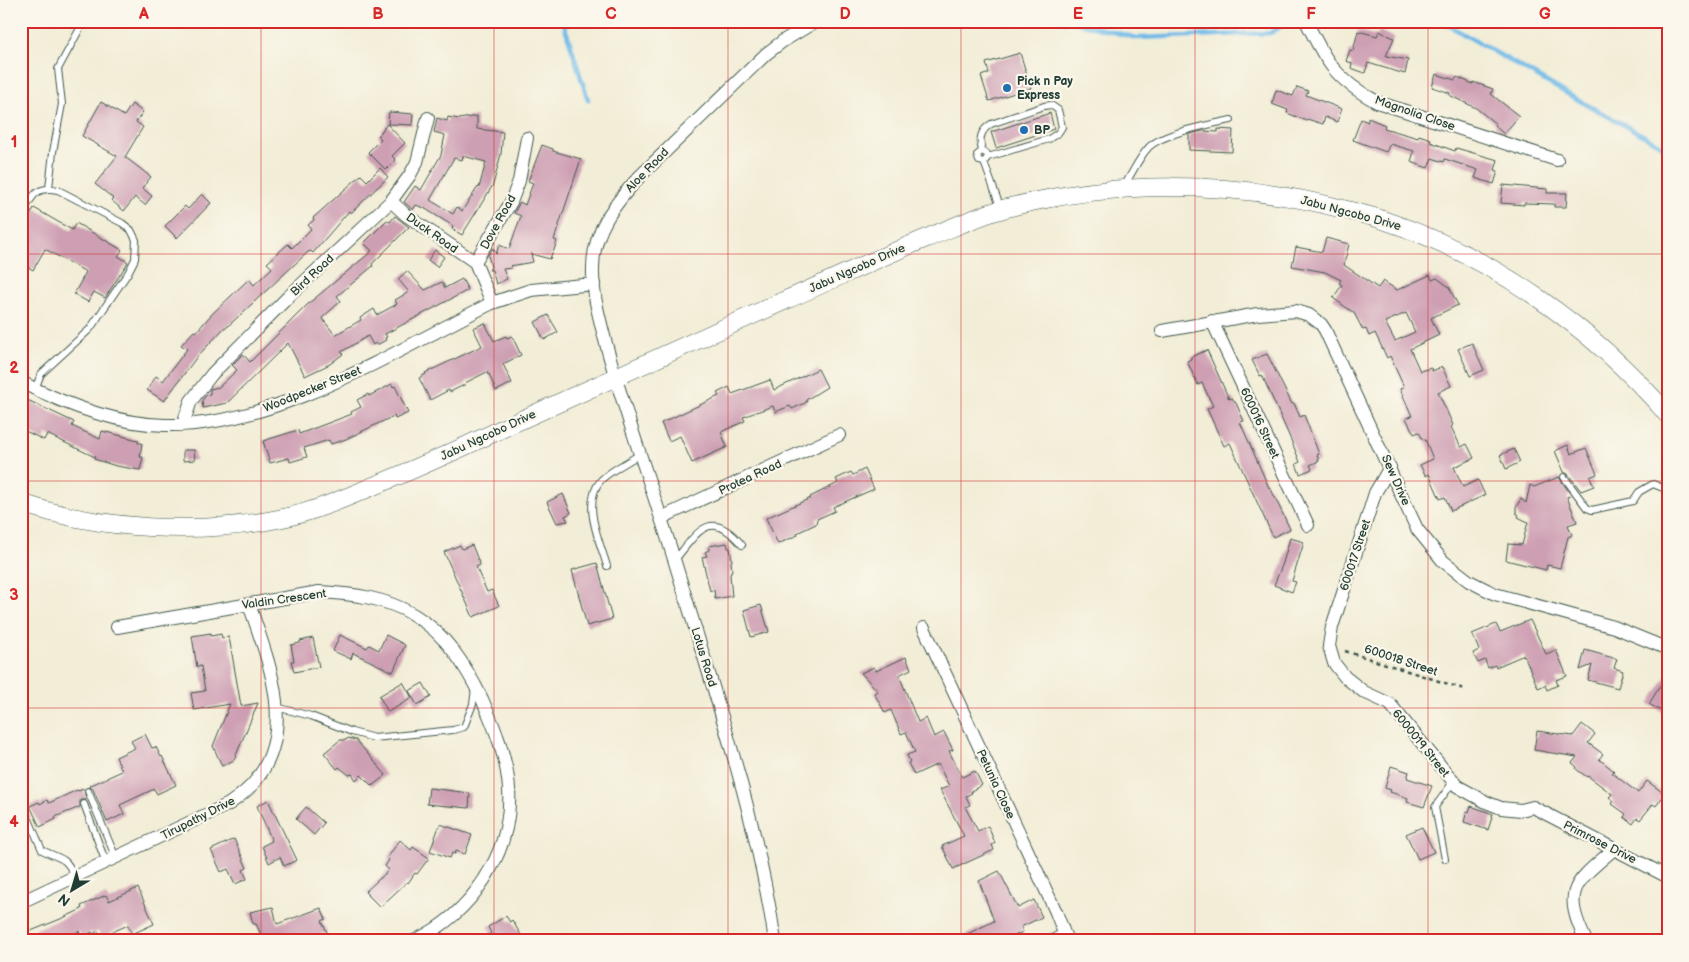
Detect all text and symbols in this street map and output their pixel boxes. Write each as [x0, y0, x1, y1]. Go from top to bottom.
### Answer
text: A [138, 5, 149, 24]
text: B [372, 5, 384, 24]
text: C [605, 5, 617, 24]
text: D [839, 5, 851, 24]
text: E [1073, 5, 1083, 24]
text: F [1306, 5, 1316, 24]
text: G [1539, 5, 1551, 24]
place label: Pick n Pay Express [1017, 74, 1073, 103]
marker: Pick n Pay Express [1001, 82, 1013, 94]
street label: Magnolia Close [1373, 93, 1457, 134]
place label: BP [1034, 123, 1050, 138]
marker: BP [1018, 124, 1030, 136]
text: 1 [11, 133, 17, 152]
street label: Aloe Road [622, 145, 672, 196]
street label: Dove Road [477, 192, 520, 252]
street label: Jabu Ngcobo Drive [1299, 193, 1403, 234]
street label: Duck Road [403, 210, 461, 257]
street label: Jabu Ngcobo Drive [807, 241, 908, 296]
street label: Bird Road [287, 251, 337, 299]
text: 2 [9, 359, 19, 378]
street label: Woodpecker Street [261, 363, 364, 416]
street label: 600016 Street [1237, 385, 1283, 461]
street label: Jabu Ngcobo Drive [438, 407, 538, 464]
street label: Sew Drive [1378, 453, 1413, 508]
street label: Protea Road [716, 456, 784, 499]
street label: 600017 Street [1337, 517, 1374, 593]
text: 3 [9, 586, 19, 605]
street label: Valdin Crescent [241, 586, 328, 613]
street label: Lotus Road [687, 625, 720, 689]
street label: 600018 Street [1362, 642, 1440, 679]
street label: 6000019 Street [1389, 706, 1453, 781]
street label: Petunia Close [973, 747, 1018, 821]
street label: Tirupathy Drive [159, 793, 238, 843]
text: 4 [9, 813, 19, 832]
street label: Primrose Drive [1561, 818, 1639, 867]
north arrow [48, 864, 98, 914]
text: N [55, 890, 74, 910]

